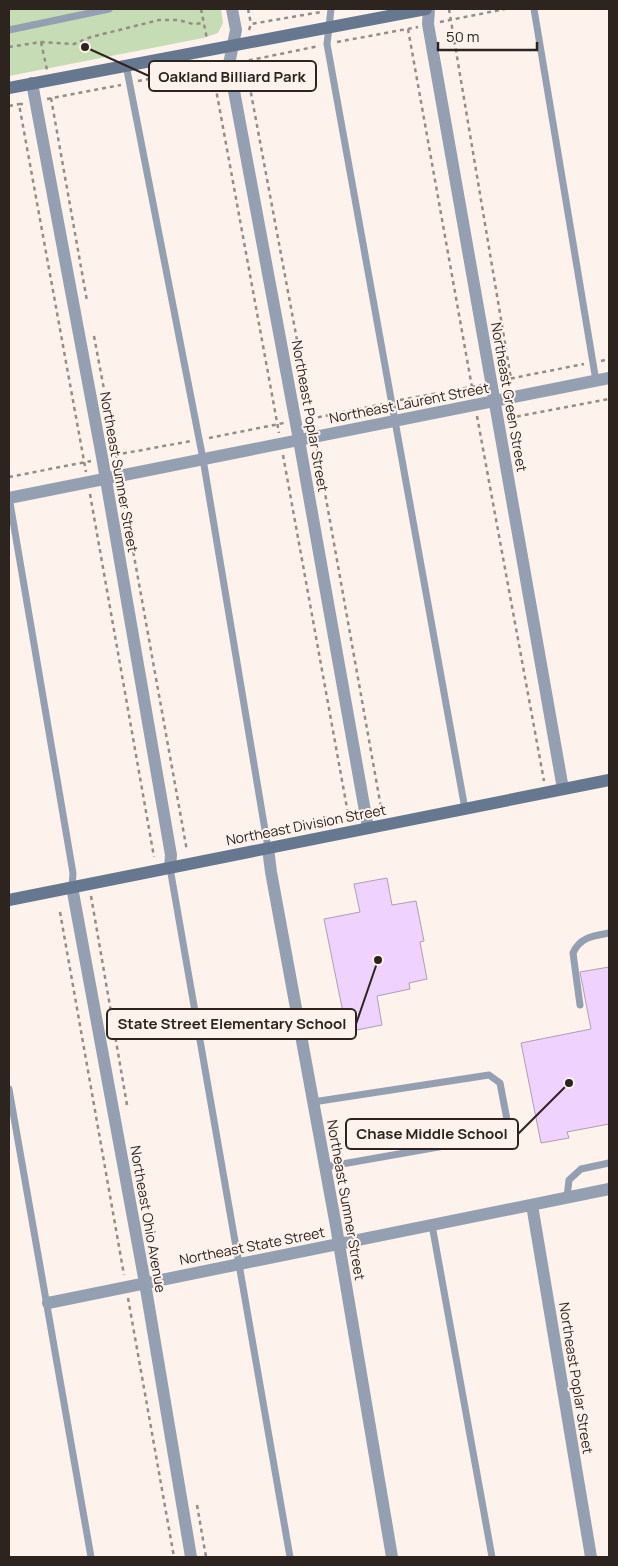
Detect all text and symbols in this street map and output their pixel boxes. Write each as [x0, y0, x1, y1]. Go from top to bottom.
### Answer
scale bar [438, 20, 537, 52]
text: 50 m [446, 26, 480, 47]
callout: Oakland Billiard Park [149, 61, 316, 91]
text: Oakland Billiard Park [158, 66, 307, 87]
street label: Northeast Green Street [487, 321, 532, 474]
street label: Northeast Poplar Street [288, 339, 333, 493]
street label: Northeast Laurent Street [327, 378, 491, 427]
street label: Northeast Sumner Street [96, 390, 143, 554]
street label: Northeast Division Street [224, 800, 388, 849]
callout: State Street Elementary School [107, 1009, 356, 1039]
text: State Street Elementary School [117, 1013, 347, 1034]
street label: Northeast Sumner Street [323, 1118, 370, 1282]
callout: Chase Middle School [346, 1119, 518, 1149]
text: Chase Middle School [356, 1123, 508, 1144]
street label: Northeast Ohio Avenue [126, 1144, 171, 1294]
street label: Northeast State Street [178, 1222, 327, 1269]
street label: Northeast Poplar Street [555, 1301, 598, 1456]

